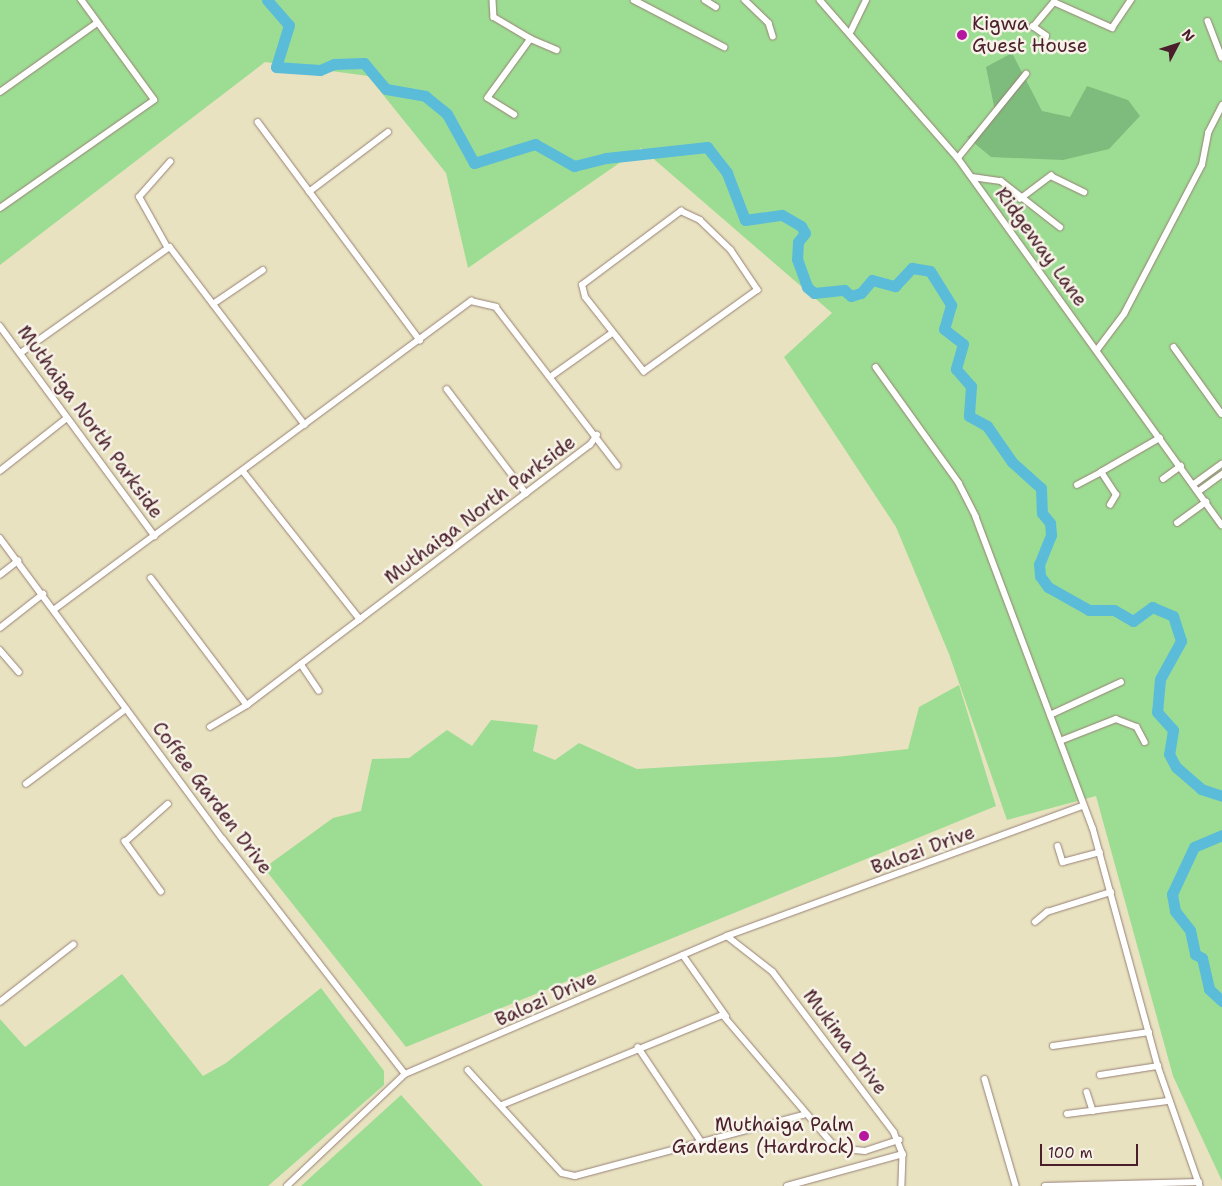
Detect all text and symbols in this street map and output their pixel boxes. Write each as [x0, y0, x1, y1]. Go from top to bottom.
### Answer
place label: Kigwa Guest House [972, 13, 1087, 57]
north arrow [1152, 20, 1202, 70]
text: N [1178, 25, 1199, 45]
marker: Kigwa Guest House [956, 29, 968, 41]
street label: Ridgeway Lane [990, 183, 1092, 311]
street label: Muthaiga North Parkside [12, 321, 168, 523]
street label: Muthaiga North Parkside [380, 431, 580, 589]
street label: Coffee Garden Drive [147, 717, 277, 879]
street label: Balozi Drive [868, 821, 978, 879]
street label: Balozi Drive [492, 967, 600, 1031]
street label: Mukima Drive [798, 985, 892, 1099]
place label: Muthaiga Palm Gardens (Hardrock) [672, 1114, 854, 1158]
marker: Muthaiga Palm Gardens (Hardrock) [858, 1130, 870, 1142]
scale bar [1042, 1134, 1140, 1166]
text: 100 m [1048, 1143, 1093, 1163]

